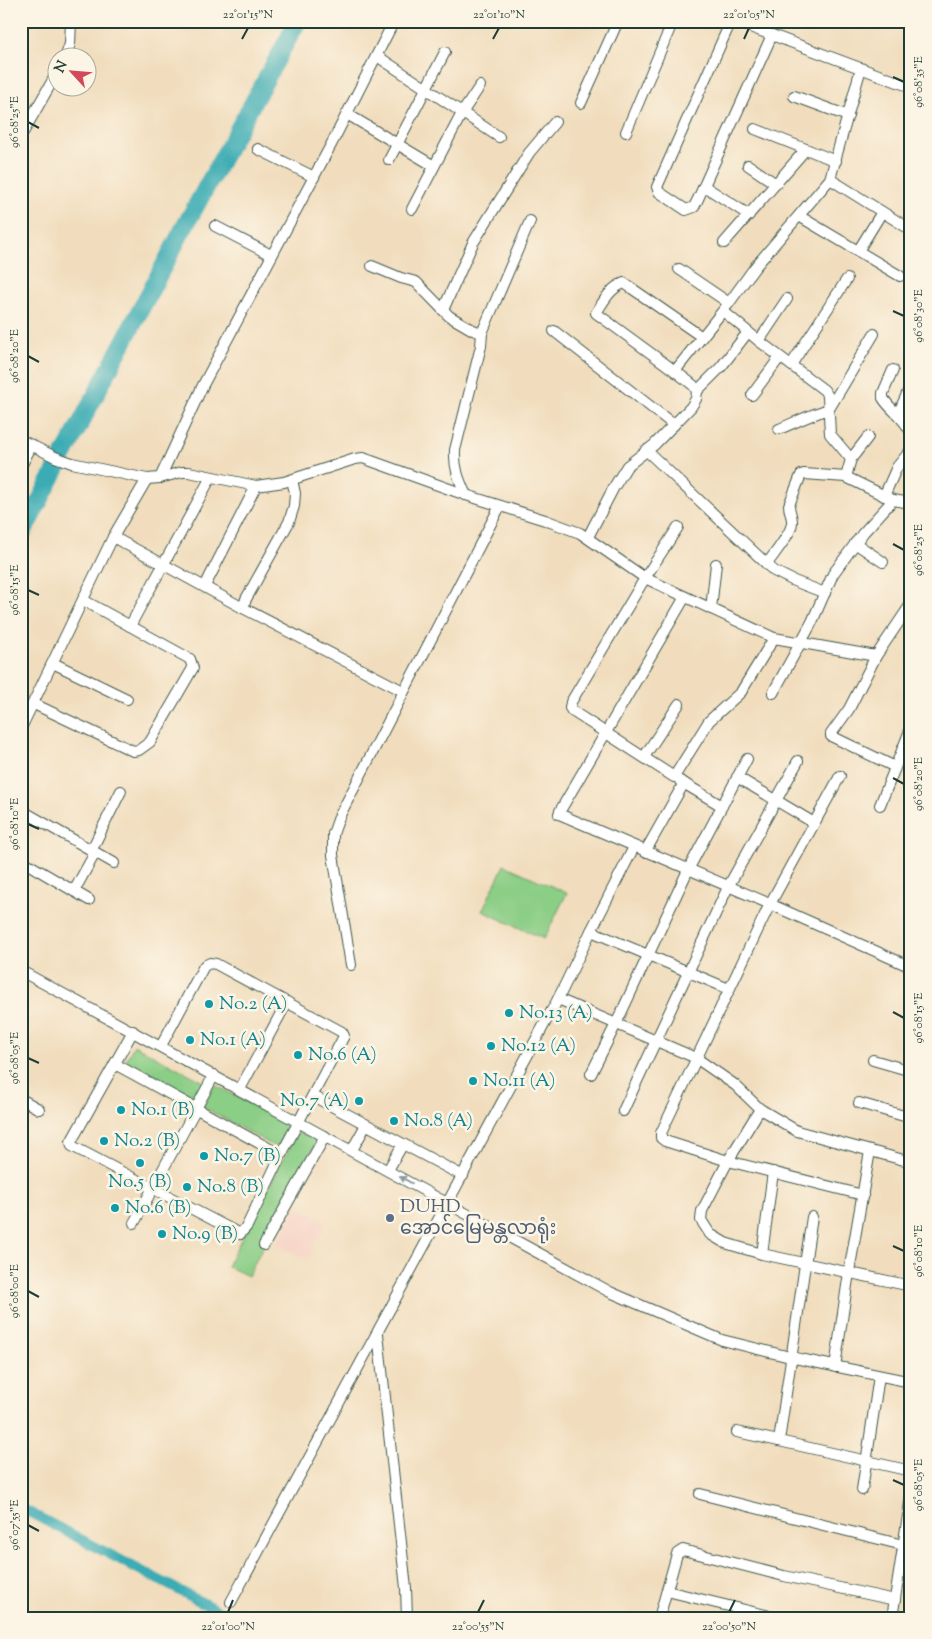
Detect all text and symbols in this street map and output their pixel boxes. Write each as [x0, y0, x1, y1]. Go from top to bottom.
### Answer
text: 22°01'15"N [223, 6, 274, 24]
text: 22°01'10"N [473, 6, 525, 24]
text: 22°01'05"N [723, 6, 775, 24]
north arrow [48, 48, 98, 98]
text: 96°08'35"E [910, 55, 928, 108]
text: N [51, 58, 74, 77]
text: 96°08'25"E [6, 95, 24, 148]
text: 96°08'30"E [910, 289, 928, 343]
text: 96°08'20"E [6, 328, 24, 383]
text: 96°08'25"E [910, 523, 928, 576]
text: 96°08'15"E [6, 564, 24, 615]
text: 96°08'20"E [910, 756, 928, 811]
text: 96°08'10"E [6, 797, 24, 850]
place label: No.2 (A) [219, 991, 287, 1018]
text: 96°08'15"E [910, 992, 928, 1043]
marker: No.2 (A) [203, 998, 215, 1010]
place label: No.13 (A) [519, 1000, 593, 1027]
marker: No.13 (A) [503, 1007, 515, 1019]
place label: No.1 (A) [200, 1027, 266, 1054]
text: 96°08'05"E [6, 1031, 24, 1084]
place label: No.12 (A) [501, 1033, 576, 1060]
marker: No.1 (A) [184, 1034, 196, 1046]
marker: No.12 (A) [485, 1040, 497, 1052]
place label: No.6 (A) [308, 1042, 377, 1069]
marker: No.6 (A) [292, 1049, 304, 1061]
place label: No.11 (A) [483, 1068, 556, 1095]
marker: No.11 (A) [467, 1075, 479, 1087]
place label: No.7 (A) [280, 1088, 349, 1115]
marker: No.7 (A) [353, 1095, 365, 1107]
place label: No.1 (B) [131, 1097, 195, 1124]
marker: No.1 (B) [115, 1104, 127, 1116]
place label: No.8 (A) [404, 1108, 473, 1135]
marker: No.8 (A) [388, 1115, 400, 1127]
place label: No.2 (B) [114, 1128, 180, 1155]
marker: No.2 (B) [98, 1135, 110, 1147]
place label: No.7 (B) [214, 1143, 281, 1170]
marker: No.7 (B) [198, 1150, 210, 1162]
marker: No.5 (B) [134, 1157, 146, 1169]
place label: No.5 (B) [108, 1169, 172, 1196]
place label: No.8 (B) [197, 1174, 264, 1201]
one-way arrow [399, 1176, 413, 1184]
marker: No.8 (B) [181, 1181, 193, 1193]
place label: DUHD အောင်မြေမန္တလာရုံး [400, 1194, 556, 1244]
place label: No.6 (B) [125, 1195, 191, 1222]
marker: No.6 (B) [109, 1202, 121, 1214]
marker: DUHD အောင်မြေမန္တလာရုံး [384, 1212, 396, 1224]
place label: No.9 (B) [172, 1221, 238, 1248]
text: 96°08'10"E [910, 1224, 928, 1277]
marker: No.9 (B) [156, 1228, 168, 1240]
text: 96°08'00"E [6, 1263, 24, 1318]
text: 96°08'05"E [910, 1458, 928, 1511]
text: 96°07'55"E [6, 1499, 24, 1550]
text: 22°01'00"N [201, 1618, 255, 1636]
text: 22°00'55"N [452, 1618, 505, 1636]
text: 22°00'50"N [702, 1618, 757, 1636]

